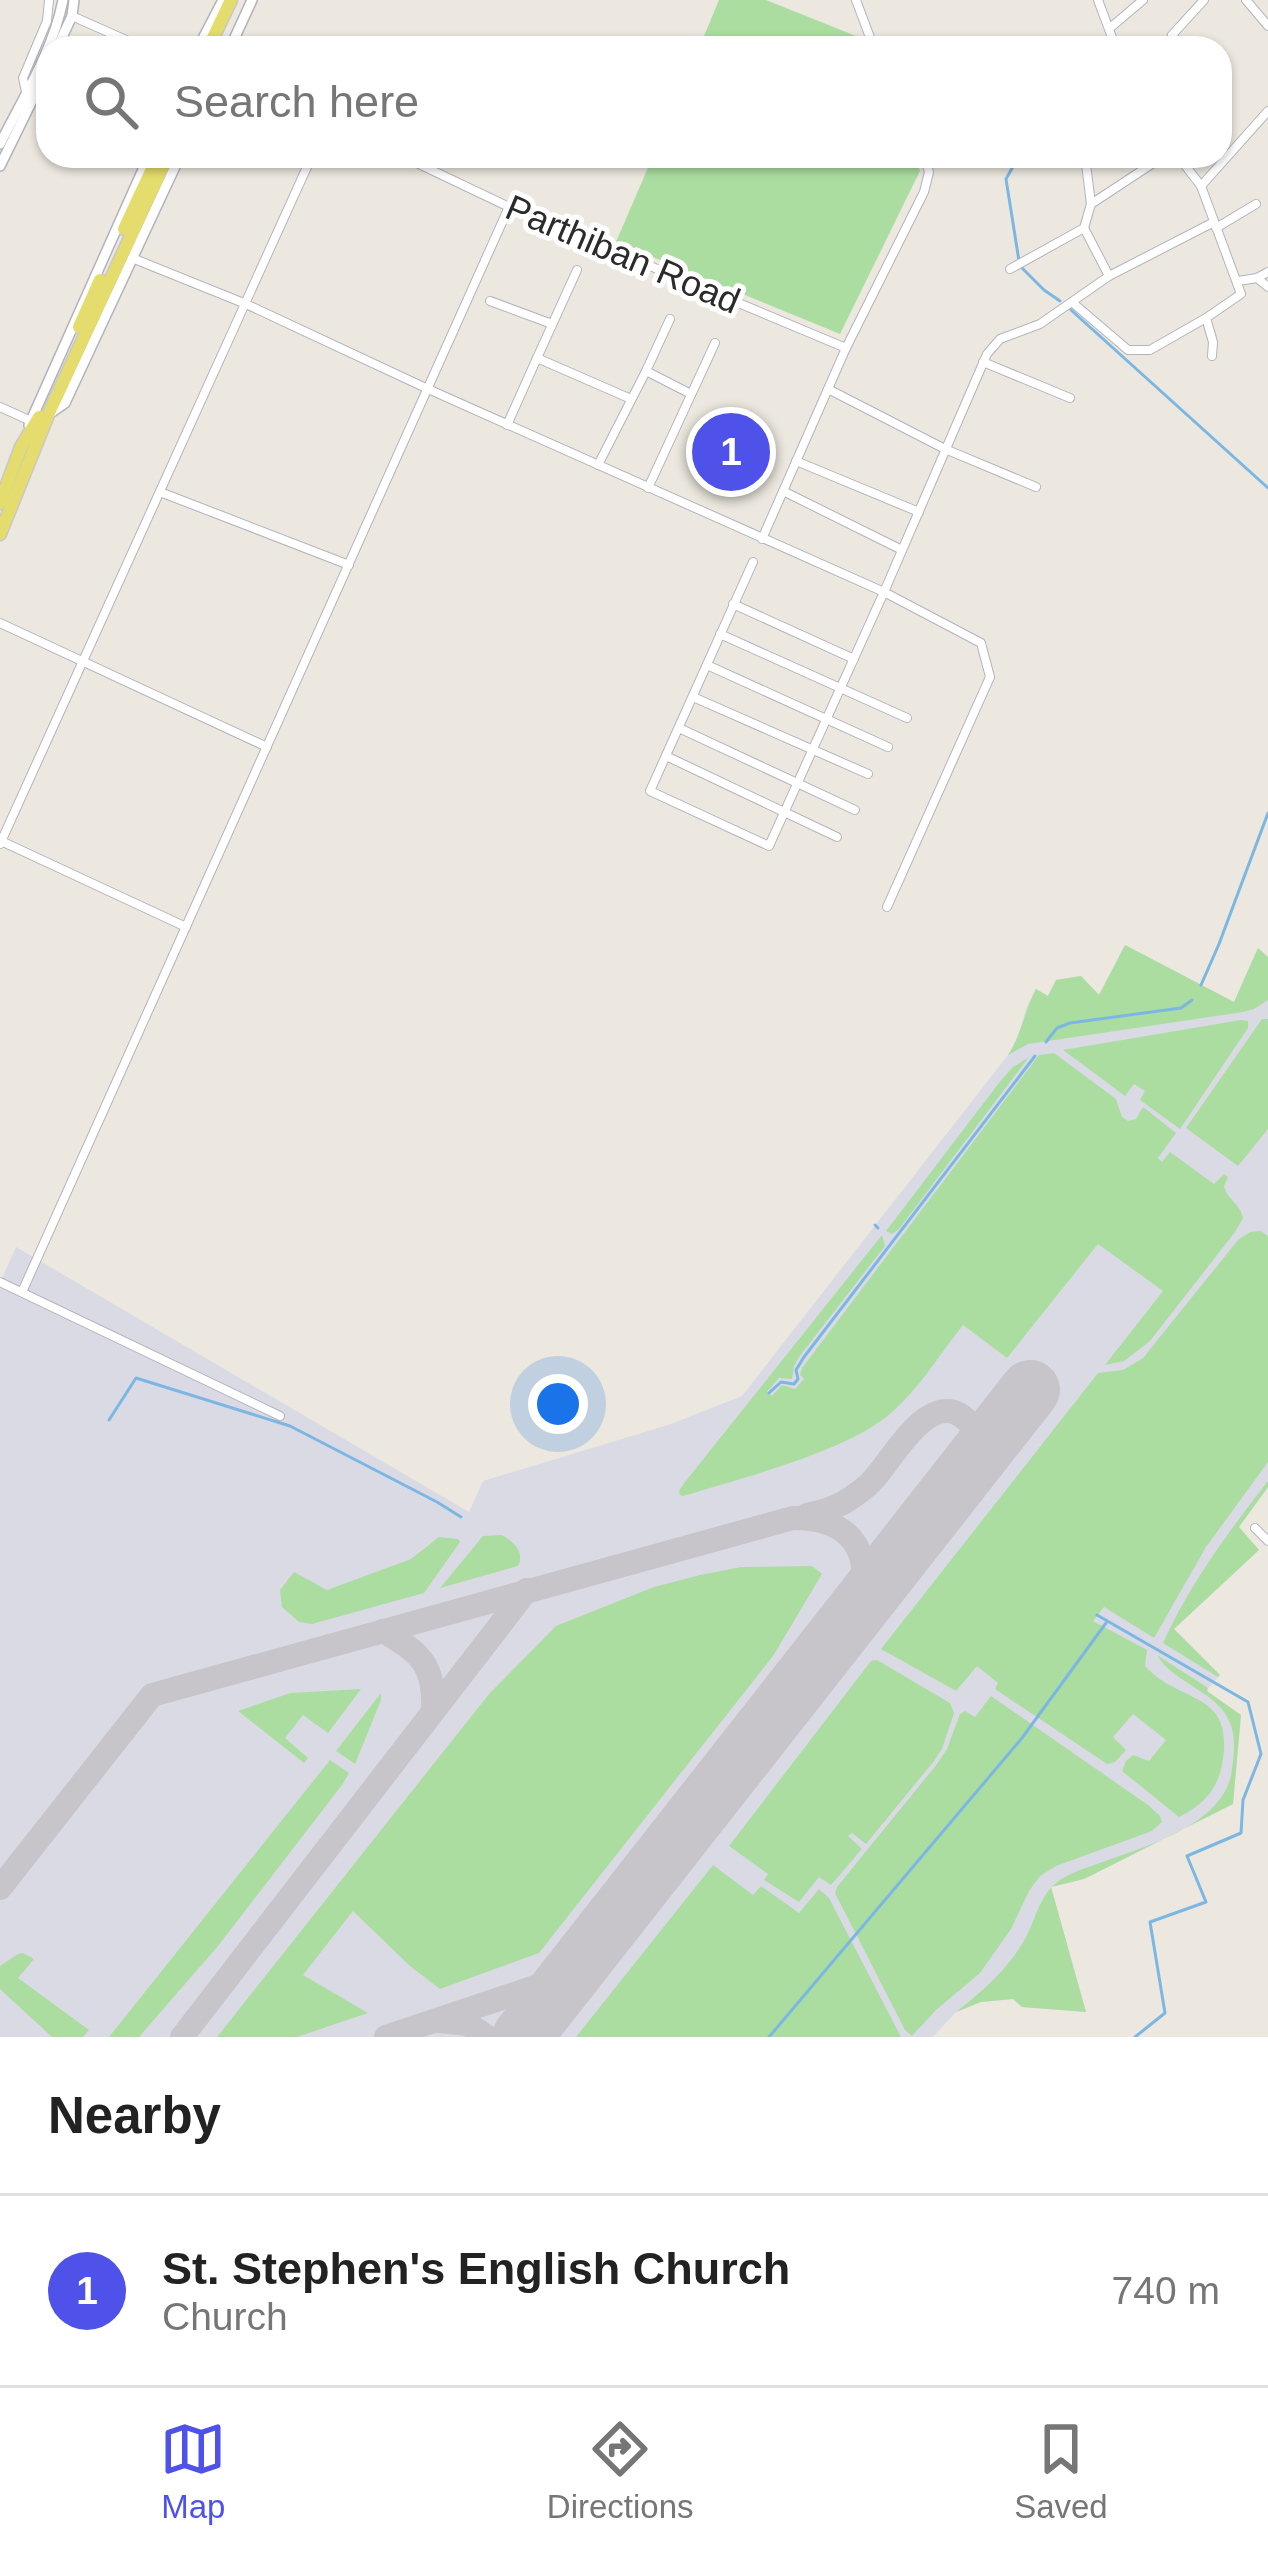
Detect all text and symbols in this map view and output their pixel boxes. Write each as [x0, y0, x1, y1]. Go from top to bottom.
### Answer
search box [36, 36, 1232, 168]
icon: search [78, 69, 144, 135]
text: Search here [174, 76, 419, 127]
street label: Parthiban Road [500, 186, 746, 322]
pin: 1 [692, 407, 770, 497]
your location [528, 1374, 588, 1434]
text: Nearby [48, 2087, 221, 2144]
text: St. Stephen's English Church [162, 2243, 790, 2294]
text: 1 [76, 2269, 98, 2312]
text: 740 m [1112, 2269, 1220, 2312]
text: Church [162, 2295, 288, 2338]
tab: Map [160, 2416, 226, 2526]
tab: Directions [547, 2416, 694, 2526]
tab: Saved [1014, 2416, 1108, 2526]

